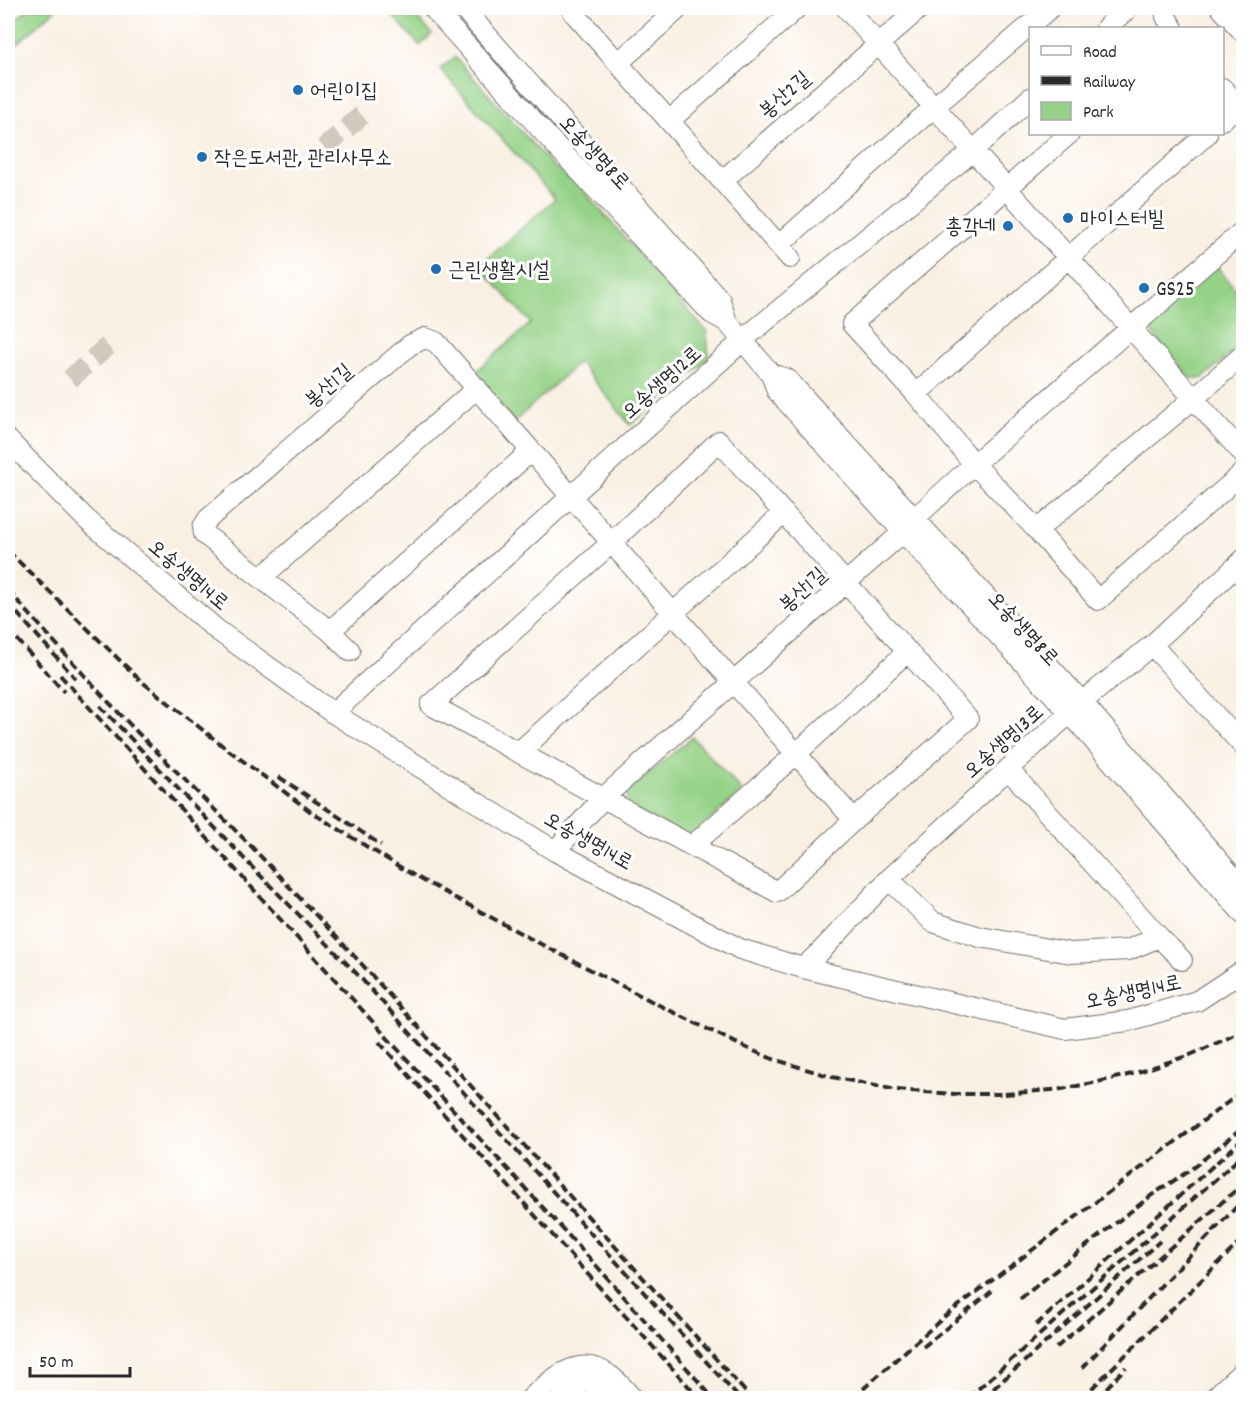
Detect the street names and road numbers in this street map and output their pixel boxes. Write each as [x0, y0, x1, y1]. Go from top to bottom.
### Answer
street label: 봉산2길 [754, 65, 818, 127]
street label: 오송생명8로 [550, 110, 635, 198]
street label: 오송생명12로 [616, 340, 710, 428]
street label: 봉산1길 [299, 358, 361, 417]
street label: 오송생명14로 [140, 533, 234, 619]
street label: 봉산1길 [773, 562, 835, 621]
street label: 오송생명8로 [979, 586, 1064, 674]
street label: 오송생명13로 [958, 699, 1052, 787]
street label: 오송생명14로 [537, 806, 638, 879]
street label: 오송생명14로 [1083, 969, 1185, 1019]

